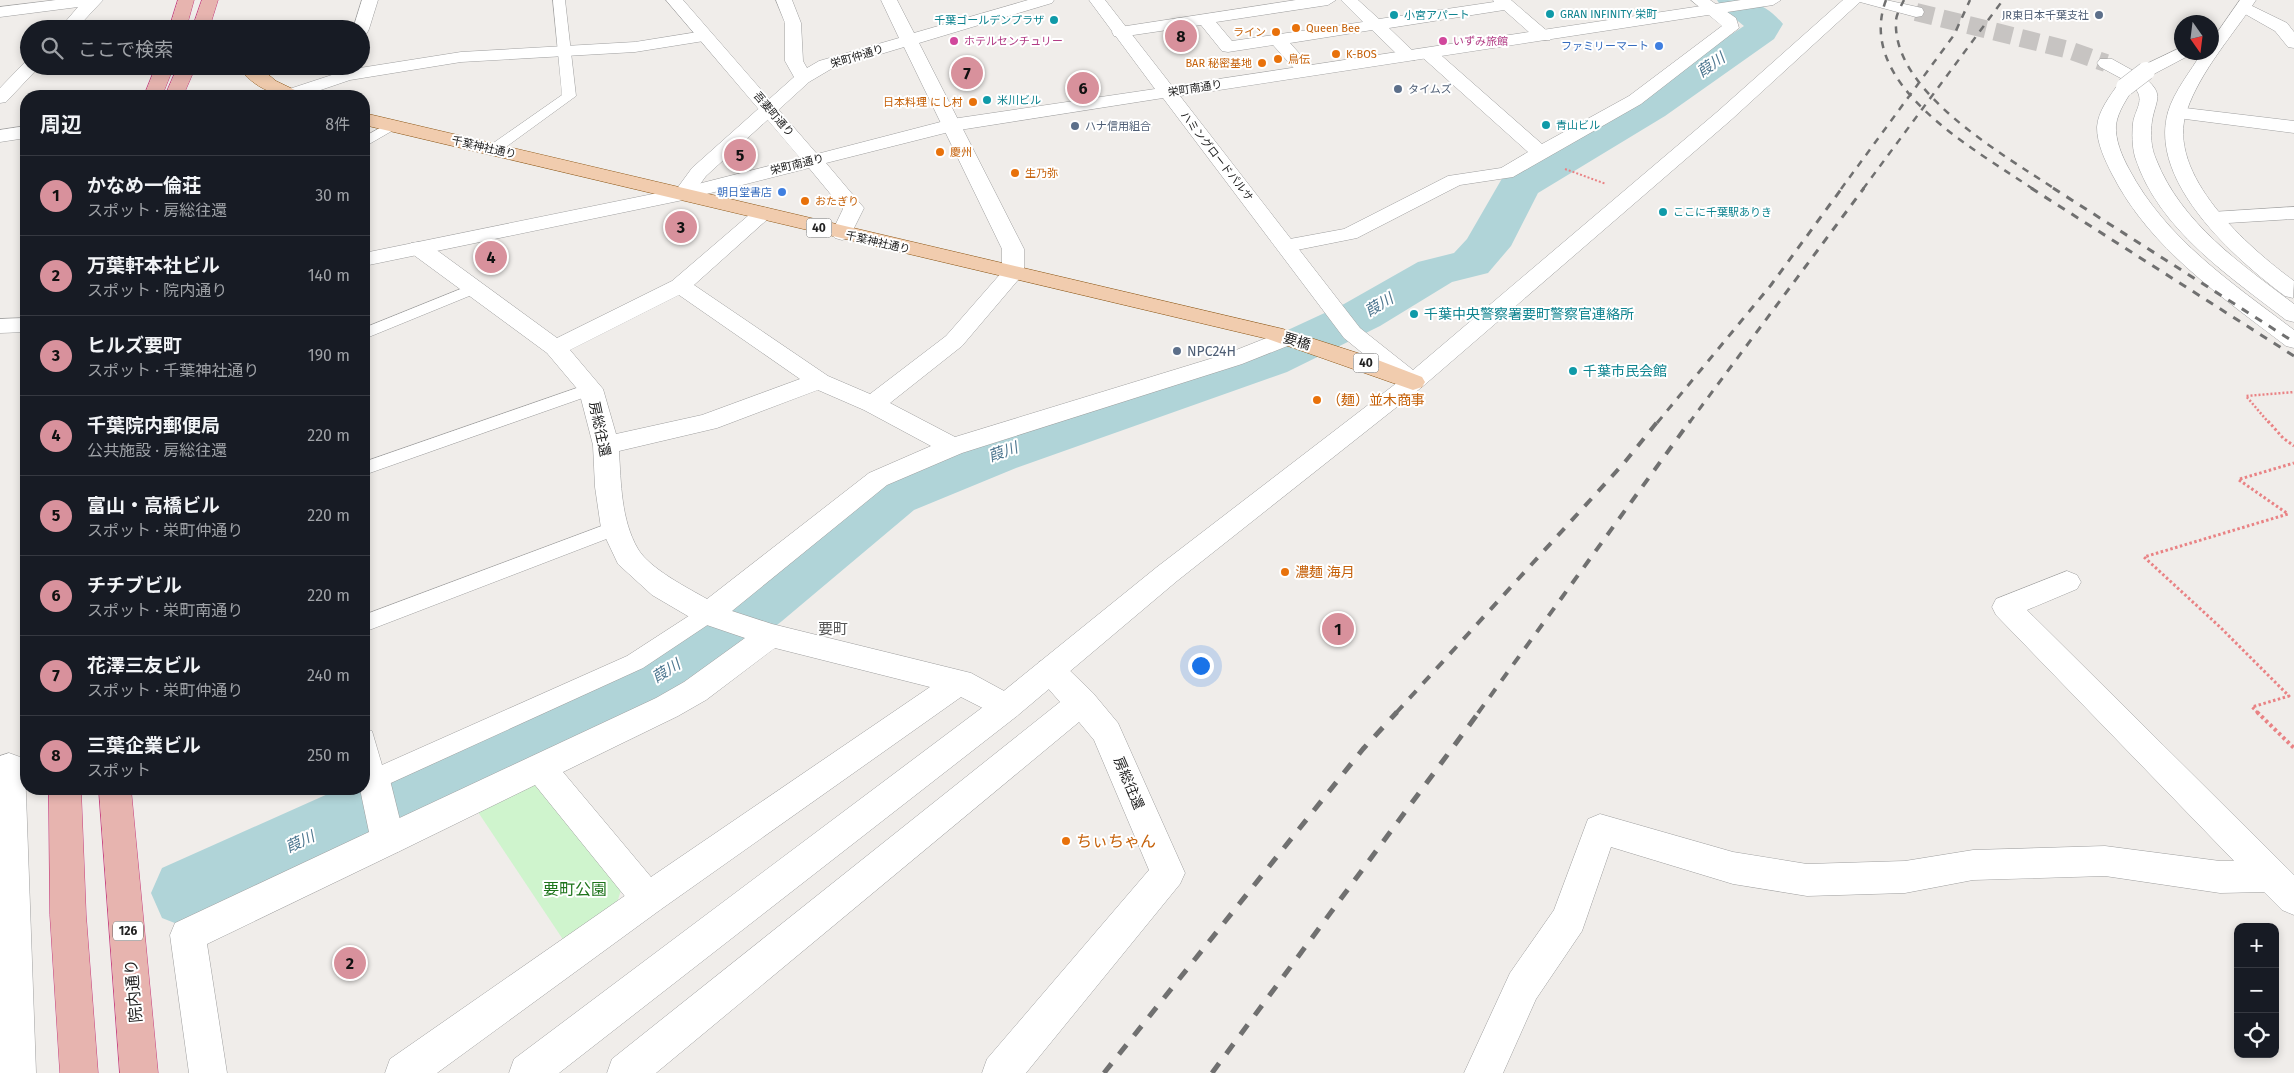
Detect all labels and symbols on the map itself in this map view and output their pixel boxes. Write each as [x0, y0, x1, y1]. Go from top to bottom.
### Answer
marker: GRAN INFINITY 栄町 [1544, 8, 1556, 20]
place label: GRAN INFINITY 栄町 [1560, 8, 1657, 21]
marker: 小宮アパート [1388, 9, 1400, 21]
place label: 小宮アパート [1404, 9, 1470, 22]
place label: JR東日本千葉支社 [2002, 9, 2089, 22]
marker: JR東日本千葉支社 [2093, 9, 2105, 21]
place label: 千葉ゴールデンプラザ [934, 14, 1044, 27]
marker: 千葉ゴールデンプラザ [1048, 14, 1060, 26]
north arrow [2174, 15, 2219, 60]
pin: 8 [1165, 17, 1197, 55]
marker: Queen Bee [1290, 22, 1302, 34]
place label: Queen Bee [1306, 22, 1360, 35]
place label: ライン [1233, 26, 1266, 39]
marker: ライン [1270, 26, 1282, 38]
marker: ホテルセンチュリー [948, 35, 960, 47]
place label: ホテルセンチュリー [964, 35, 1063, 48]
marker: いずみ旅館 [1437, 35, 1449, 47]
place label: いずみ旅館 [1453, 35, 1508, 48]
place label: ファミリーマート [1561, 40, 1649, 53]
marker: ファミリーマート [1653, 40, 1665, 52]
street label: 栄町仲通り [829, 42, 885, 71]
marker: K-BOS [1330, 48, 1342, 60]
place label: K-BOS [1346, 48, 1377, 61]
water label: 葭川 [1694, 48, 1730, 81]
marker: 鳥伝 [1272, 53, 1284, 65]
place label: 鳥伝 [1288, 53, 1310, 66]
pin: 7 [951, 54, 983, 92]
place label: BAR 秘密基地 [1185, 57, 1252, 70]
marker: BAR 秘密基地 [1256, 57, 1268, 69]
pin: 6 [1067, 69, 1099, 107]
street label: 栄町南通り [1167, 78, 1223, 99]
marker: タイムズ [1392, 83, 1404, 95]
place label: タイムズ [1408, 83, 1452, 96]
street label: 吾妻町通り [751, 89, 797, 139]
marker: 米川ビル [981, 94, 993, 106]
place label: 米川ビル [997, 94, 1041, 107]
place label: 日本料理 にし村 [883, 96, 963, 109]
marker: 日本料理 にし村 [967, 96, 979, 108]
street label: ハミングロードパルサ [1178, 109, 1256, 204]
marker: 青山ビル [1540, 119, 1552, 131]
place label: 青山ビル [1556, 119, 1600, 132]
marker: ハナ信用組合 [1069, 120, 1081, 132]
place label: ハナ信用組合 [1085, 120, 1151, 133]
street label: 千葉神社通り [450, 134, 518, 161]
pin: 5 [724, 136, 756, 174]
marker: 慶州 [934, 146, 946, 158]
place label: 慶州 [950, 146, 972, 159]
street label: 栄町南通り [769, 152, 825, 177]
marker: 生乃弥 [1009, 167, 1021, 179]
place label: 生乃弥 [1025, 167, 1058, 180]
place label: 朝日堂書店 [717, 186, 772, 199]
marker: 朝日堂書店 [776, 186, 788, 198]
marker: おたぎり [799, 195, 811, 207]
place label: おたぎり [815, 195, 859, 208]
marker: ここに千葉駅ありき [1657, 206, 1669, 218]
place label: ここに千葉駅ありき [1673, 206, 1772, 219]
pin: 3 [665, 208, 697, 246]
road number: 40 [806, 218, 832, 238]
street label: 千葉神社通り [844, 229, 912, 256]
pin: 4 [475, 238, 507, 276]
water label: 葭川 [1362, 289, 1398, 320]
place label: 千葉中央警察署要町警察官連絡所 [1424, 306, 1634, 323]
marker: 千葉中央警察署要町警察官連絡所 [1408, 308, 1420, 320]
street label: 要橋 [1281, 329, 1313, 354]
place label: NPC24H [1187, 343, 1236, 360]
marker: NPC24H [1171, 345, 1183, 357]
road number: 40 [1354, 353, 1378, 372]
place label: 千葉市民会館 [1583, 363, 1667, 380]
marker: 千葉市民会館 [1567, 365, 1579, 377]
place label: （麺）並木商事 [1327, 392, 1425, 409]
marker: （麺）並木商事 [1311, 394, 1323, 406]
street label: 房総往還 [585, 400, 614, 458]
water label: 葭川 [986, 438, 1022, 466]
place label: 濃麺 海月 [1295, 564, 1355, 581]
marker: 濃麺 海月 [1279, 566, 1291, 578]
pin: 1 [1322, 610, 1354, 648]
district label: 要町 [818, 620, 848, 638]
your location [1188, 653, 1214, 679]
water label: 葭川 [649, 654, 685, 687]
street label: 房総往還 [1110, 754, 1147, 812]
water label: 葭川 [283, 827, 319, 856]
place label: ちぃちゃん [1076, 832, 1156, 851]
marker: ちぃちゃん [1060, 835, 1072, 847]
park label: 要町公園 [543, 880, 607, 899]
road number: 126 [113, 921, 143, 940]
pin: 2 [334, 944, 366, 982]
street label: 院内通り [121, 958, 146, 1024]

